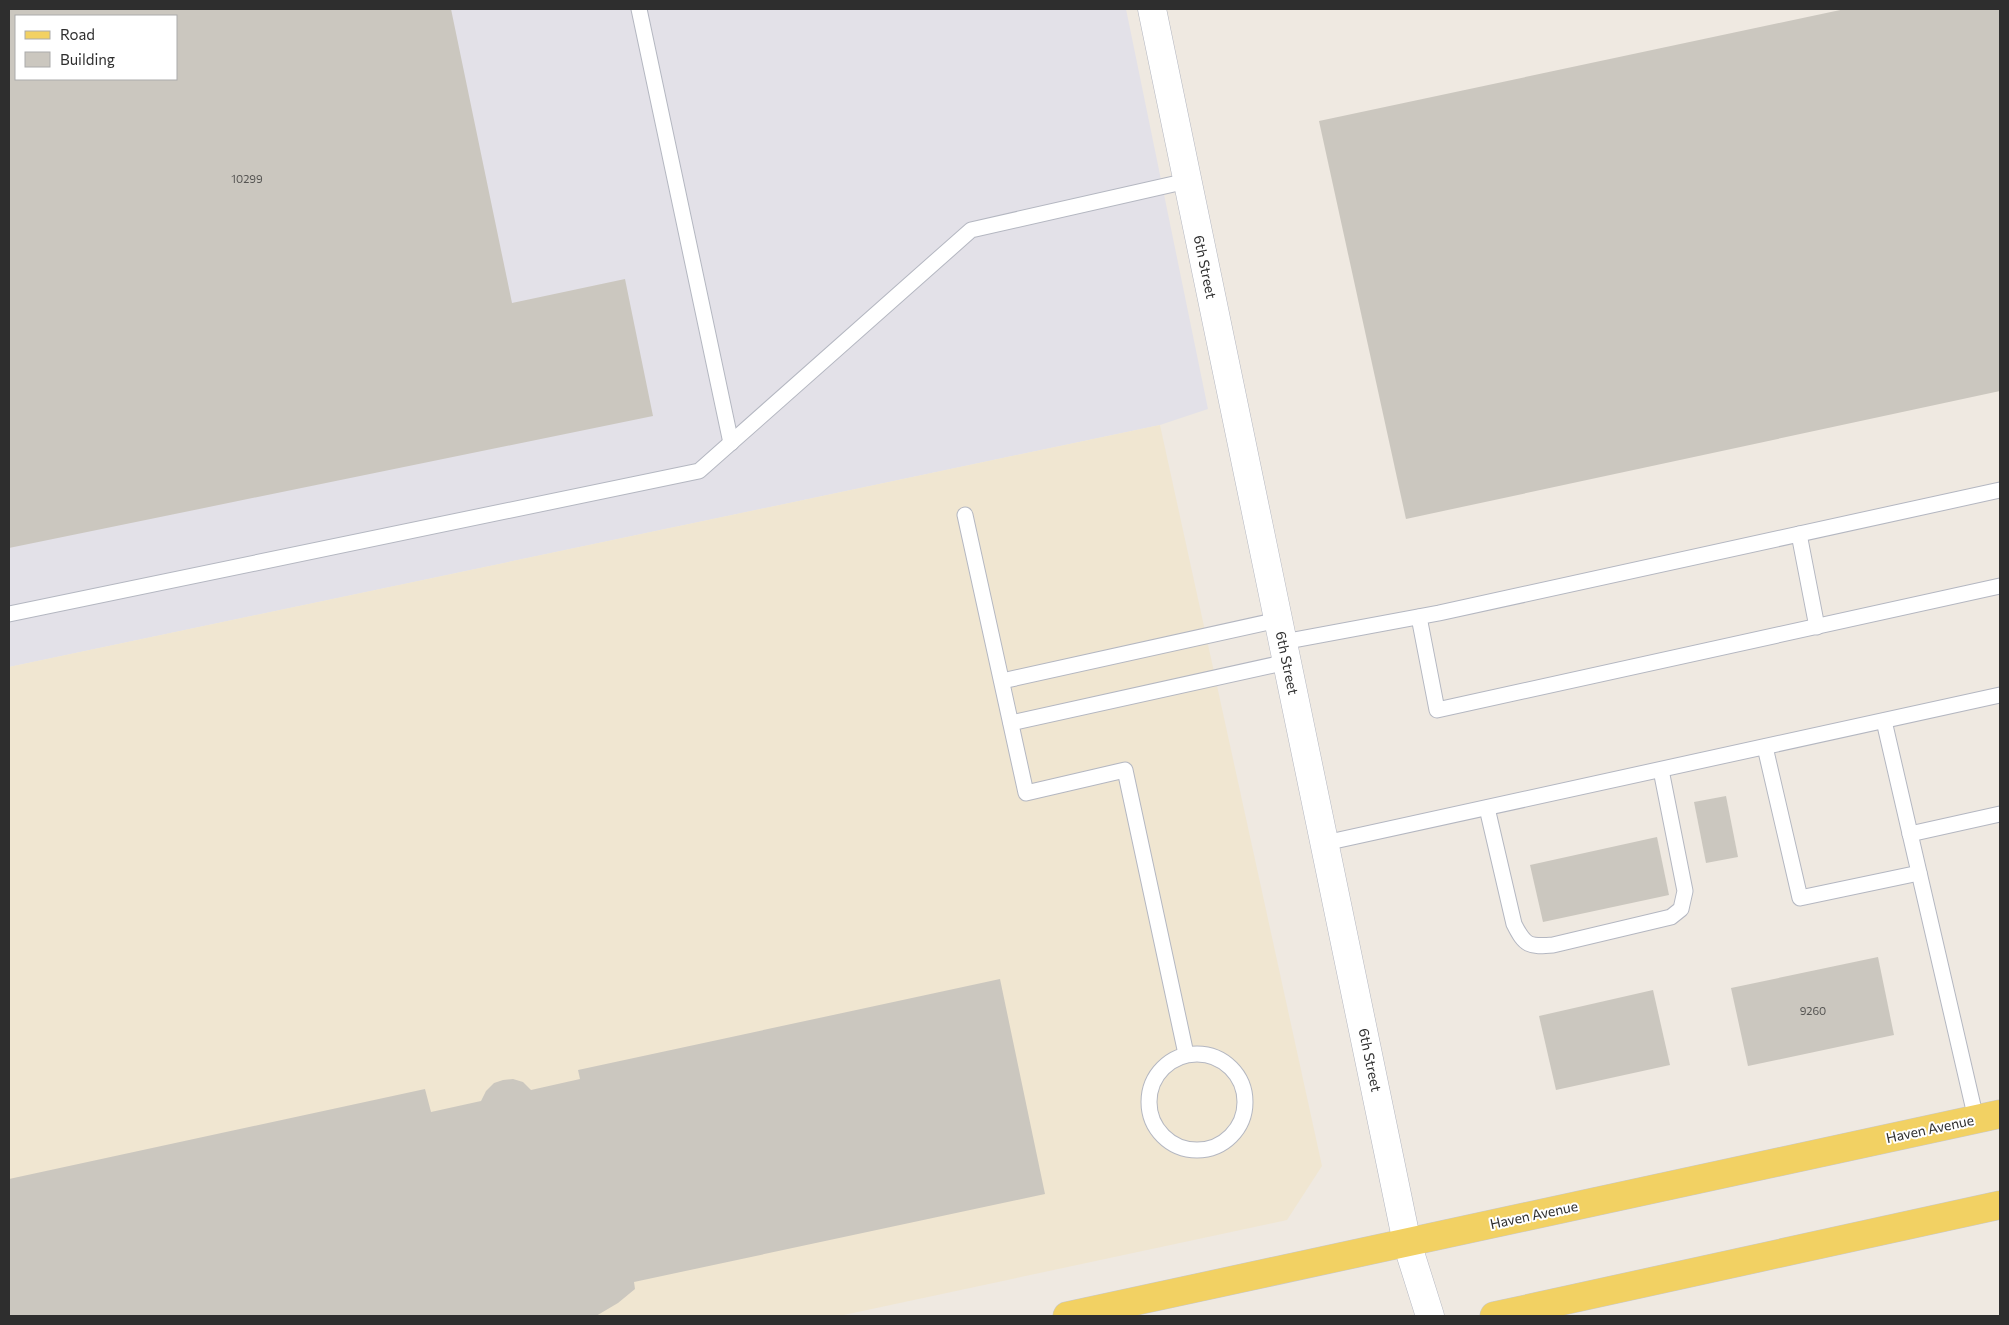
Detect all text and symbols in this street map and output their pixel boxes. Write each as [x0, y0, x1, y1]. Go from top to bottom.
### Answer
legend [15, 15, 178, 80]
text: Road [60, 25, 95, 43]
text: Building [60, 50, 115, 68]
house number: 10299 [231, 172, 263, 185]
street label: 6th Street [1190, 234, 1221, 300]
street label: 6th Street [1272, 630, 1303, 696]
house number: 9260 [1800, 1004, 1826, 1017]
street label: 6th Street [1355, 1027, 1386, 1093]
street label: Haven Avenue [1884, 1111, 1975, 1146]
street label: Haven Avenue [1488, 1197, 1579, 1232]

